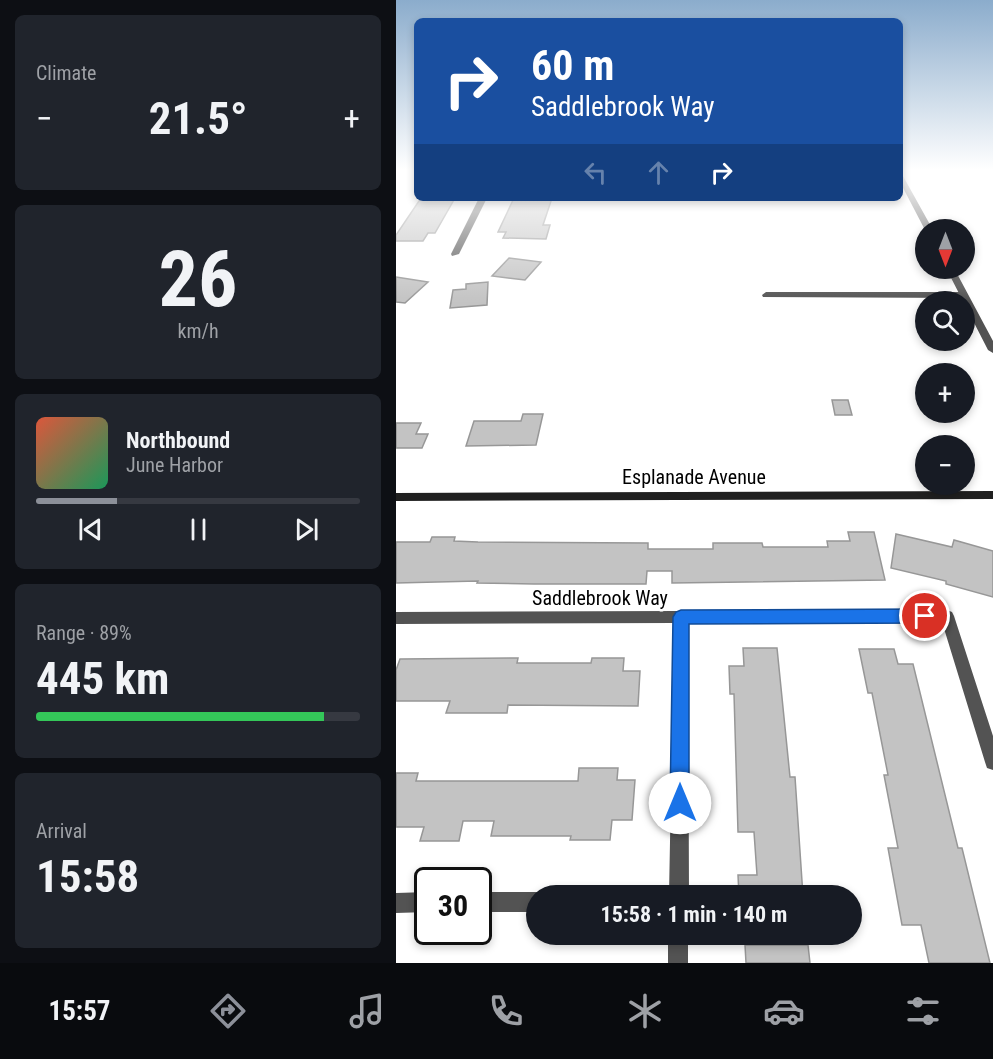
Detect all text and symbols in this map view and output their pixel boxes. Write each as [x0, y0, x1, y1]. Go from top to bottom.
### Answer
text: 60 m [531, 41, 614, 90]
icon: right [432, 42, 510, 120]
text: Climate [36, 61, 96, 85]
text: Saddlebrook Way [531, 91, 714, 123]
text: 21.5° [149, 92, 247, 145]
text: − [36, 99, 53, 138]
text: + [344, 99, 360, 138]
icon: left [579, 156, 612, 189]
icon: ahead [642, 156, 675, 189]
icon: right [705, 156, 738, 189]
north arrow [915, 219, 975, 279]
map controls [915, 219, 975, 495]
text: 26 [159, 234, 237, 325]
button: search [915, 291, 975, 351]
text: km/h [177, 319, 219, 343]
button: + [915, 363, 975, 423]
text: Northbound [126, 428, 230, 453]
button: − [915, 435, 975, 495]
text: June Harbor [126, 453, 223, 477]
street label: Esplanade Avenue [622, 465, 766, 489]
icon: previous [74, 513, 107, 546]
icon: pause [182, 513, 215, 546]
icon: next [290, 513, 323, 546]
street label: Saddlebrook Way [532, 586, 668, 610]
pin [899, 590, 950, 641]
icon: arrive [908, 599, 941, 632]
text: Range · 89% [36, 621, 132, 645]
text: 445 km [36, 652, 169, 705]
position arrow [648, 771, 712, 835]
text: Arrival [36, 819, 87, 843]
text: 15:58 [36, 850, 139, 903]
speed limit sign: 30 [414, 867, 492, 945]
text: 15:58 · 1 min · 140 m [601, 902, 787, 927]
icon: directions [207, 990, 249, 1032]
icon: music [346, 990, 388, 1032]
icon: phone [485, 990, 527, 1032]
icon: climate [624, 990, 666, 1032]
icon: car [763, 990, 805, 1032]
icon: filters [902, 990, 944, 1032]
text: 15:57 [49, 995, 110, 1027]

